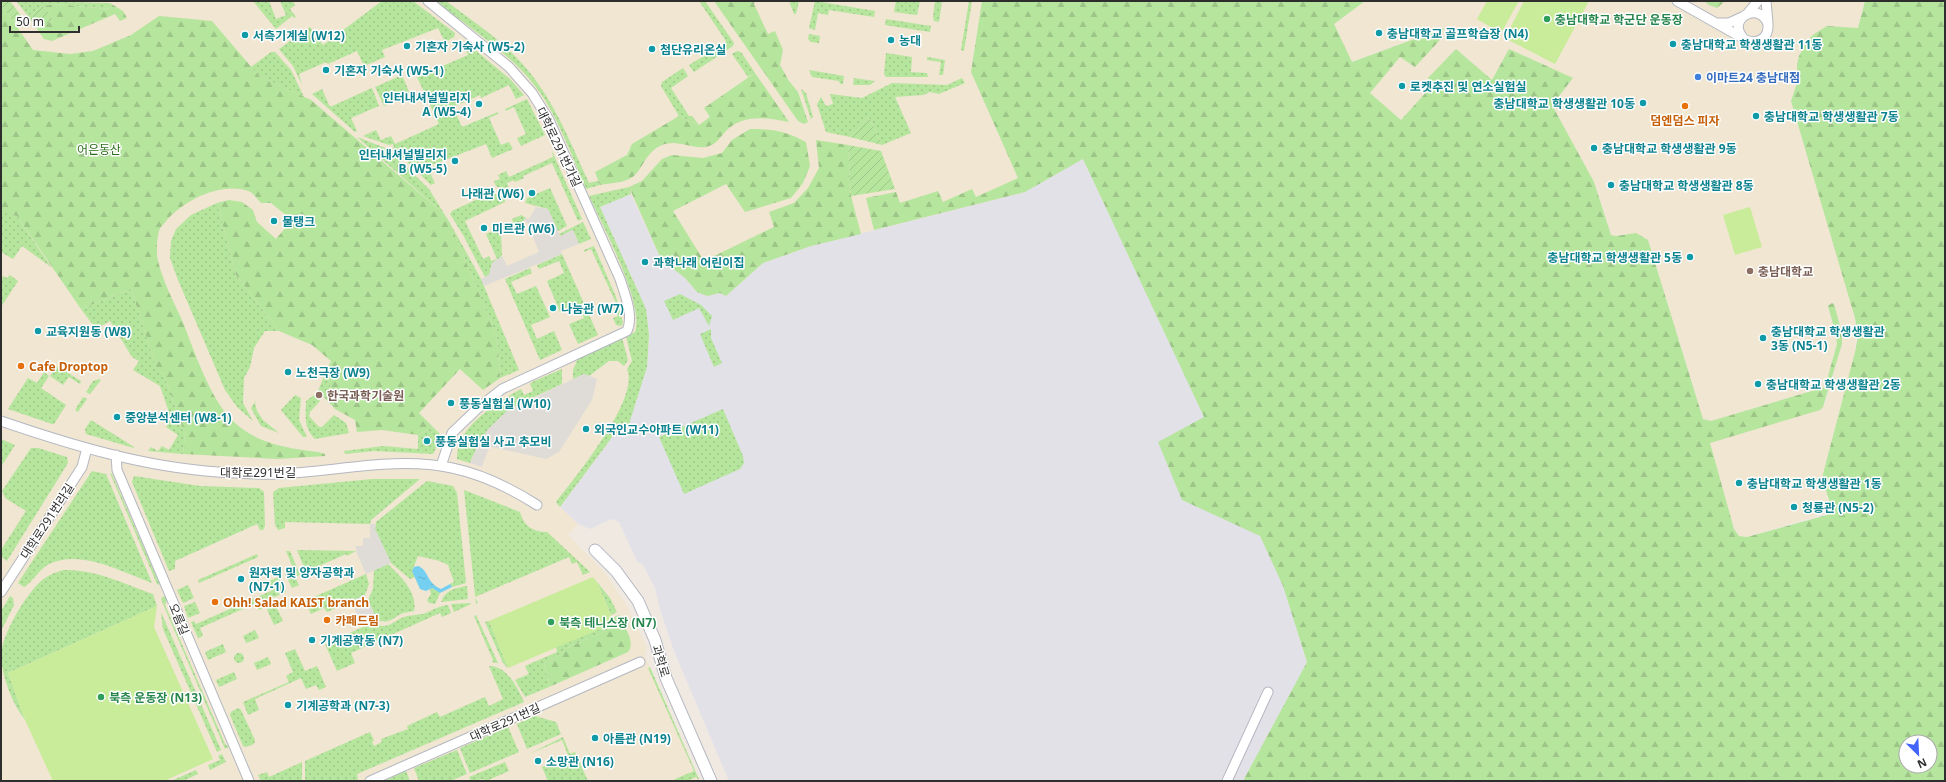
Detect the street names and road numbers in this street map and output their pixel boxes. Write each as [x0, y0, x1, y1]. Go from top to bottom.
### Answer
street label: 대학로291번가길 [532, 104, 586, 190]
street label: 대학로291번길 [220, 464, 296, 481]
street label: 대학로291번라길 [16, 480, 78, 562]
street label: 오름길 [165, 600, 193, 638]
street label: 과학로 [648, 643, 674, 679]
street label: 대학로291번길 [467, 699, 543, 745]

